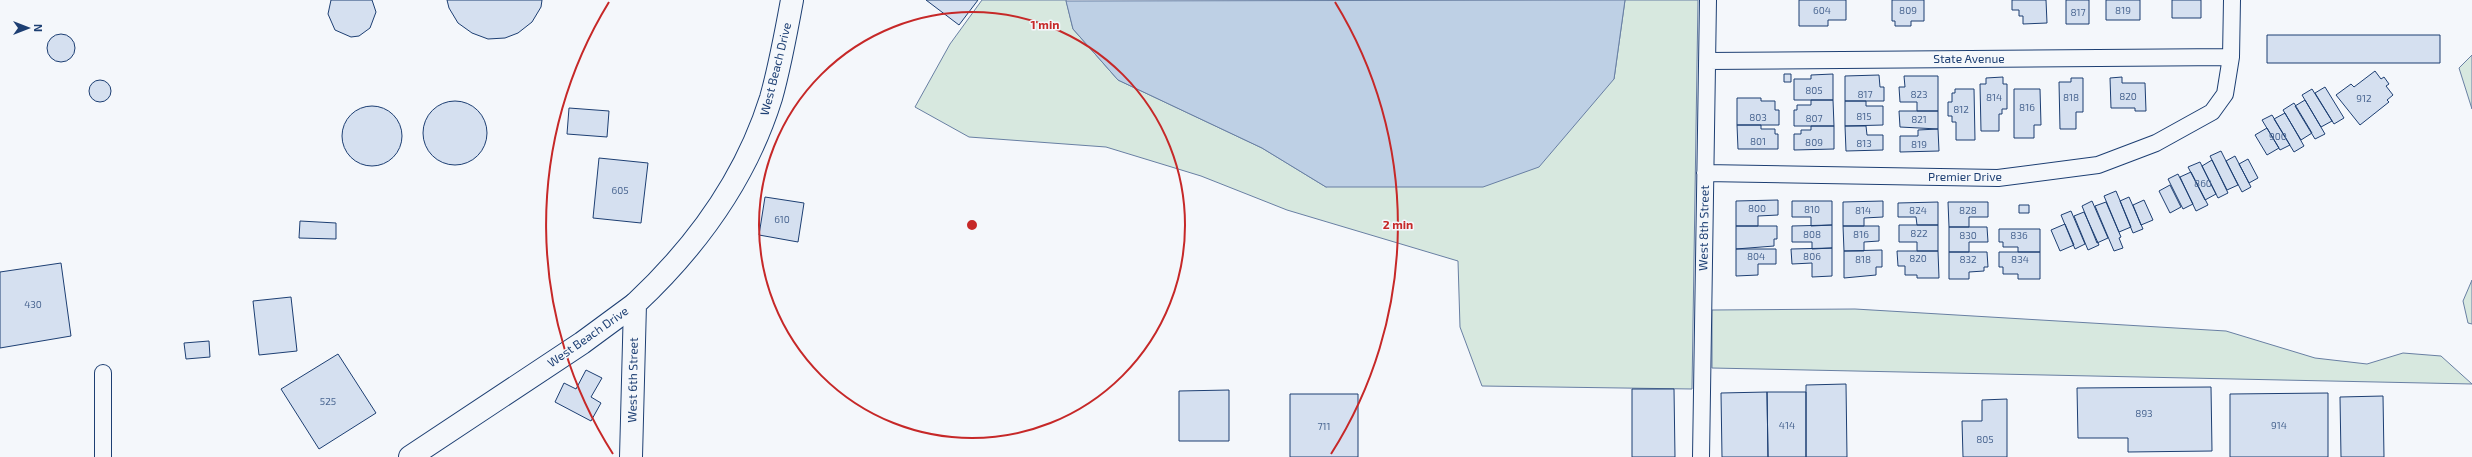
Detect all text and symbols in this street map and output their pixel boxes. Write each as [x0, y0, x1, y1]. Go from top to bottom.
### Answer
house number: 604 [1813, 4, 1831, 16]
house number: 809 [1899, 4, 1917, 16]
house number: 819 [2115, 4, 2131, 16]
house number: 817 [2070, 6, 2086, 18]
north arrow [8, 8, 48, 48]
text: 1 min [1031, 17, 1059, 31]
street label: West Beach Drive [757, 21, 793, 117]
text: N [32, 24, 45, 32]
street label: State Avenue [1933, 51, 2005, 65]
house number: 805 [1805, 84, 1823, 96]
house number: 817 [1857, 88, 1873, 100]
house number: 823 [1910, 88, 1928, 100]
house number: 820 [2119, 90, 2137, 102]
house number: 814 [1986, 91, 2002, 103]
house number: 818 [2063, 91, 2079, 103]
house number: 912 [2356, 92, 2372, 104]
house number: 816 [2019, 101, 2035, 113]
house number: 812 [1953, 103, 1969, 115]
house number: 815 [1856, 110, 1872, 122]
house number: 803 [1749, 111, 1767, 123]
house number: 807 [1805, 112, 1823, 124]
house number: 821 [1911, 113, 1927, 125]
house number: 900 [2269, 130, 2287, 142]
house number: 801 [1750, 135, 1766, 147]
house number: 809 [1805, 136, 1823, 148]
house number: 813 [1856, 137, 1872, 149]
house number: 819 [1911, 138, 1927, 150]
street label: Premier Drive [1928, 169, 2002, 183]
house number: 860 [2194, 177, 2212, 189]
house number: 605 [611, 184, 629, 196]
street label: West 8th Street [1695, 185, 1711, 271]
house number: 800 [1748, 202, 1766, 214]
house number: 810 [1804, 203, 1820, 215]
house number: 814 [1855, 204, 1871, 216]
house number: 824 [1909, 204, 1927, 216]
house number: 828 [1959, 204, 1977, 216]
house number: 610 [774, 213, 790, 225]
text: 2 min [1383, 217, 1413, 231]
centre of rings [965, 218, 979, 232]
house number: 822 [1910, 227, 1928, 239]
house number: 808 [1803, 228, 1821, 240]
house number: 816 [1853, 228, 1869, 240]
house number: 830 [1959, 229, 1977, 241]
house number: 836 [2010, 229, 2028, 241]
house number: 804 [1747, 250, 1765, 262]
house number: 806 [1803, 250, 1821, 262]
house number: 820 [1909, 252, 1927, 264]
house number: 818 [1855, 253, 1871, 265]
house number: 832 [1959, 253, 1977, 265]
house number: 834 [2011, 253, 2029, 265]
house number: 430 [24, 298, 42, 310]
street label: West Beach Drive [544, 303, 631, 369]
street label: West 6th Street [624, 337, 640, 423]
house number: 525 [320, 395, 336, 407]
house number: 893 [2135, 407, 2153, 419]
house number: 414 [1779, 419, 1795, 431]
house number: 914 [2271, 419, 2287, 431]
house number: 711 [1317, 420, 1331, 432]
house number: 805 [1976, 433, 1994, 445]

